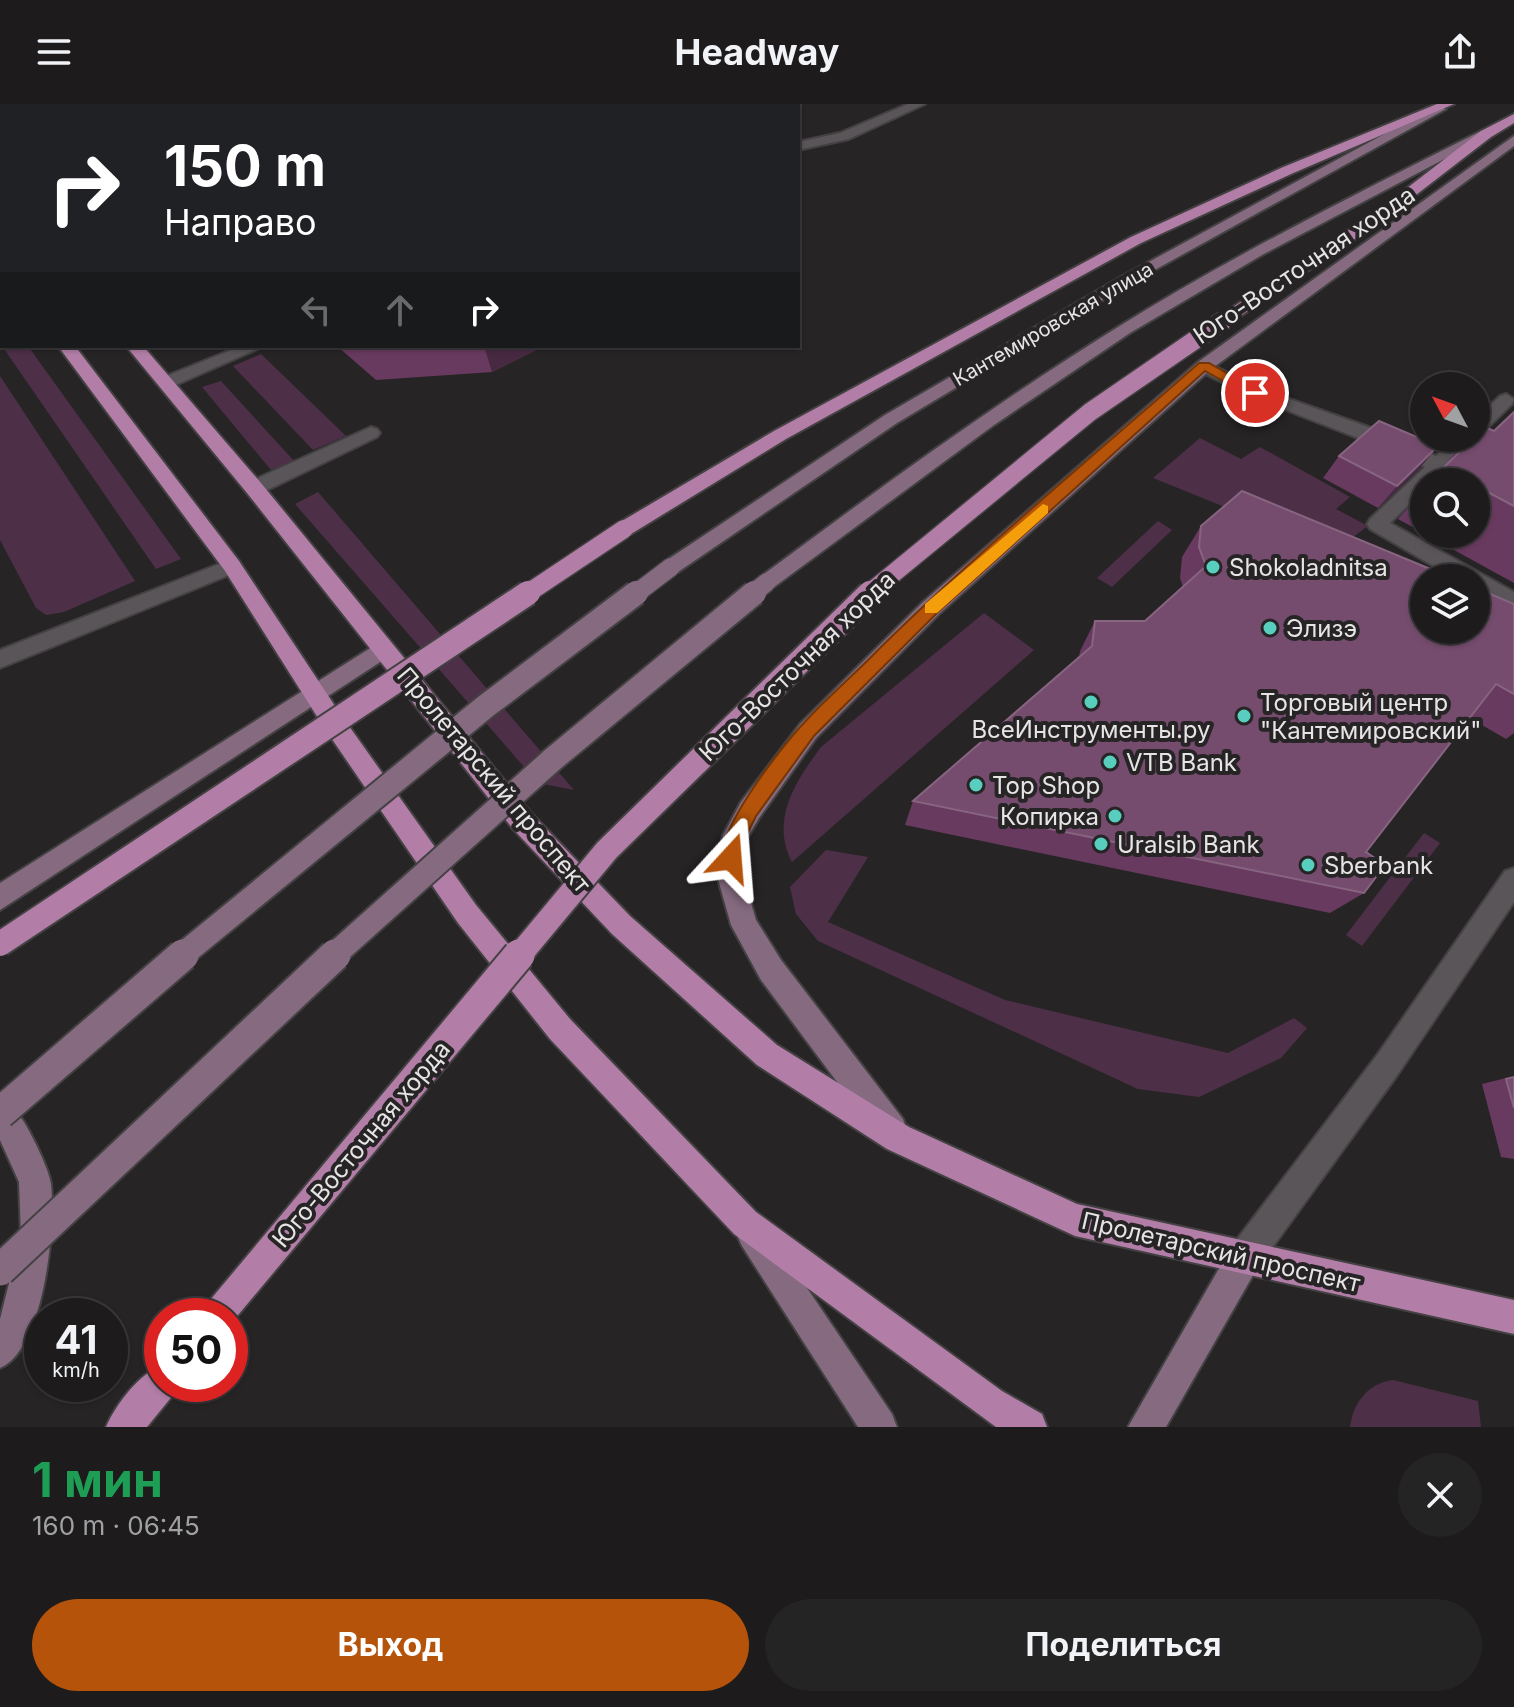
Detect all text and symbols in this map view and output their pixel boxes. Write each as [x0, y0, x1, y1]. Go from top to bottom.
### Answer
icon: menu [32, 30, 76, 74]
text: Headway [675, 30, 839, 74]
icon: share [1438, 30, 1482, 74]
text: 150 m [164, 132, 326, 200]
icon: right [32, 136, 136, 240]
street label: Юго-Восточная хорда [1188, 180, 1420, 350]
text: Направо [164, 200, 317, 244]
street label: Кантемировская улица [949, 257, 1157, 391]
icon: left [294, 288, 338, 332]
icon: ahead [378, 288, 422, 332]
icon: right [462, 288, 506, 332]
pin [1221, 359, 1289, 427]
icon: arrive [1233, 371, 1277, 415]
north arrow [1410, 372, 1490, 452]
map controls [1410, 372, 1490, 644]
button: search [1410, 468, 1490, 548]
place label: Shokoladnitsa [1229, 553, 1388, 582]
marker: Shokoladnitsa [1204, 558, 1222, 576]
button: layers [1410, 564, 1490, 644]
street label: Юго-Восточная хорда [693, 565, 901, 767]
place label: Элизэ [1286, 614, 1357, 643]
marker: Элизэ [1261, 619, 1279, 637]
street label: Пролетарский проспект [391, 661, 597, 899]
place label: Торговый центр "Кантемировский" [1260, 688, 1481, 745]
marker: ВсеИнструменты.ру [1082, 693, 1100, 711]
marker: Торговый центр "Кантемировский" [1235, 707, 1253, 725]
place label: ВсеИнструменты.ру [971, 715, 1211, 744]
place label: VTB Bank [1126, 748, 1237, 777]
marker: VTB Bank [1101, 753, 1119, 771]
place label: Top Shop [992, 771, 1100, 800]
marker: Top Shop [967, 776, 985, 794]
place label: Копирка [1000, 802, 1099, 831]
marker: Копирка [1106, 807, 1124, 825]
position arrow [689, 816, 773, 900]
place label: Uralsib Bank [1117, 830, 1260, 859]
marker: Uralsib Bank [1092, 835, 1110, 853]
place label: Sberbank [1324, 851, 1433, 880]
marker: Sberbank [1299, 856, 1317, 874]
street label: Юго-Восточная хорда [266, 1035, 456, 1253]
street label: Пролетарский проспект [1079, 1206, 1363, 1298]
speed limit sign: 50 [144, 1298, 248, 1402]
text: 41 [55, 1315, 97, 1364]
text: km/h [52, 1358, 100, 1382]
text: 1 мин [32, 1450, 163, 1509]
button: close [1398, 1453, 1482, 1537]
text: 160 m · 06:45 [32, 1510, 200, 1541]
button: Выход [32, 1599, 749, 1691]
button: Поделиться [765, 1599, 1482, 1691]

